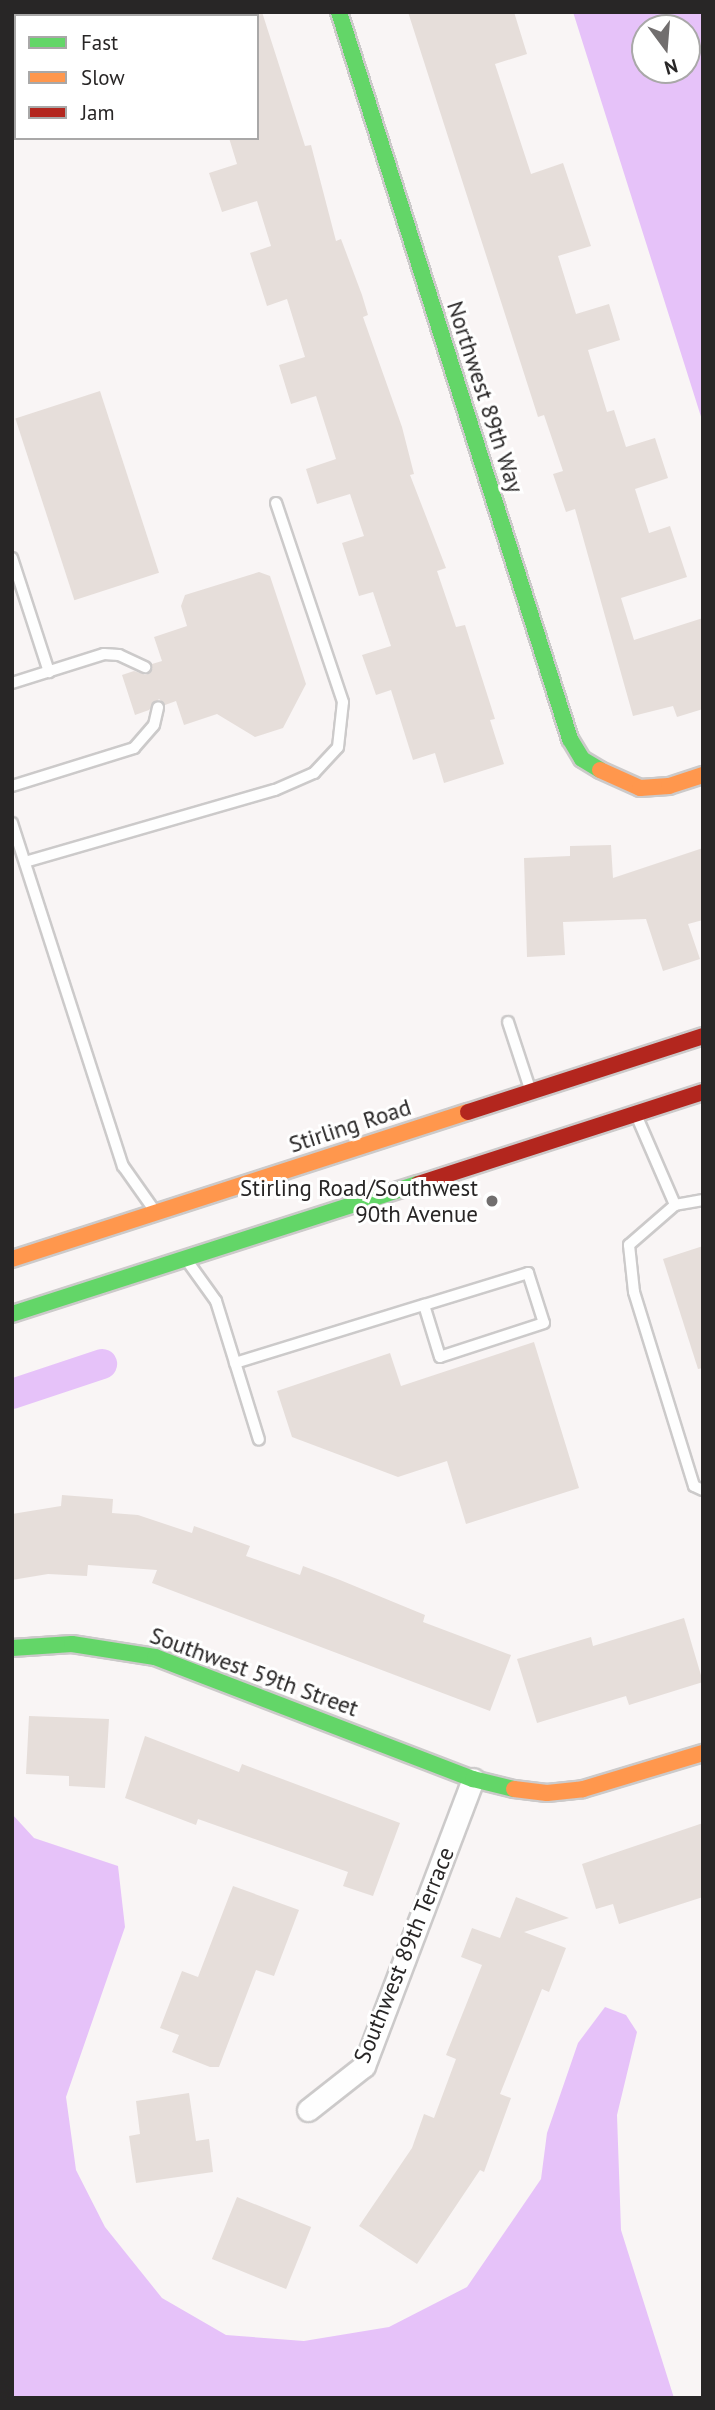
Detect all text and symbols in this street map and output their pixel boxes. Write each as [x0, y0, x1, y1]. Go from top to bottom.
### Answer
legend [14, 14, 259, 140]
north arrow [631, 14, 701, 84]
text: Fast [81, 29, 118, 56]
text: N [662, 54, 681, 81]
text: Slow [81, 64, 125, 91]
text: Jam [81, 99, 115, 126]
street label: Northwest 89th Way [441, 297, 529, 497]
street label: Stirling Road [286, 1093, 414, 1159]
place label: Stirling Road/Southwest 90th Avenue [240, 1174, 478, 1228]
marker: Stirling Road/Southwest 90th Avenue [484, 1193, 500, 1209]
street label: Southwest 59th Street [146, 1621, 362, 1723]
street label: Southwest 89th Terrace [348, 1843, 460, 2067]

